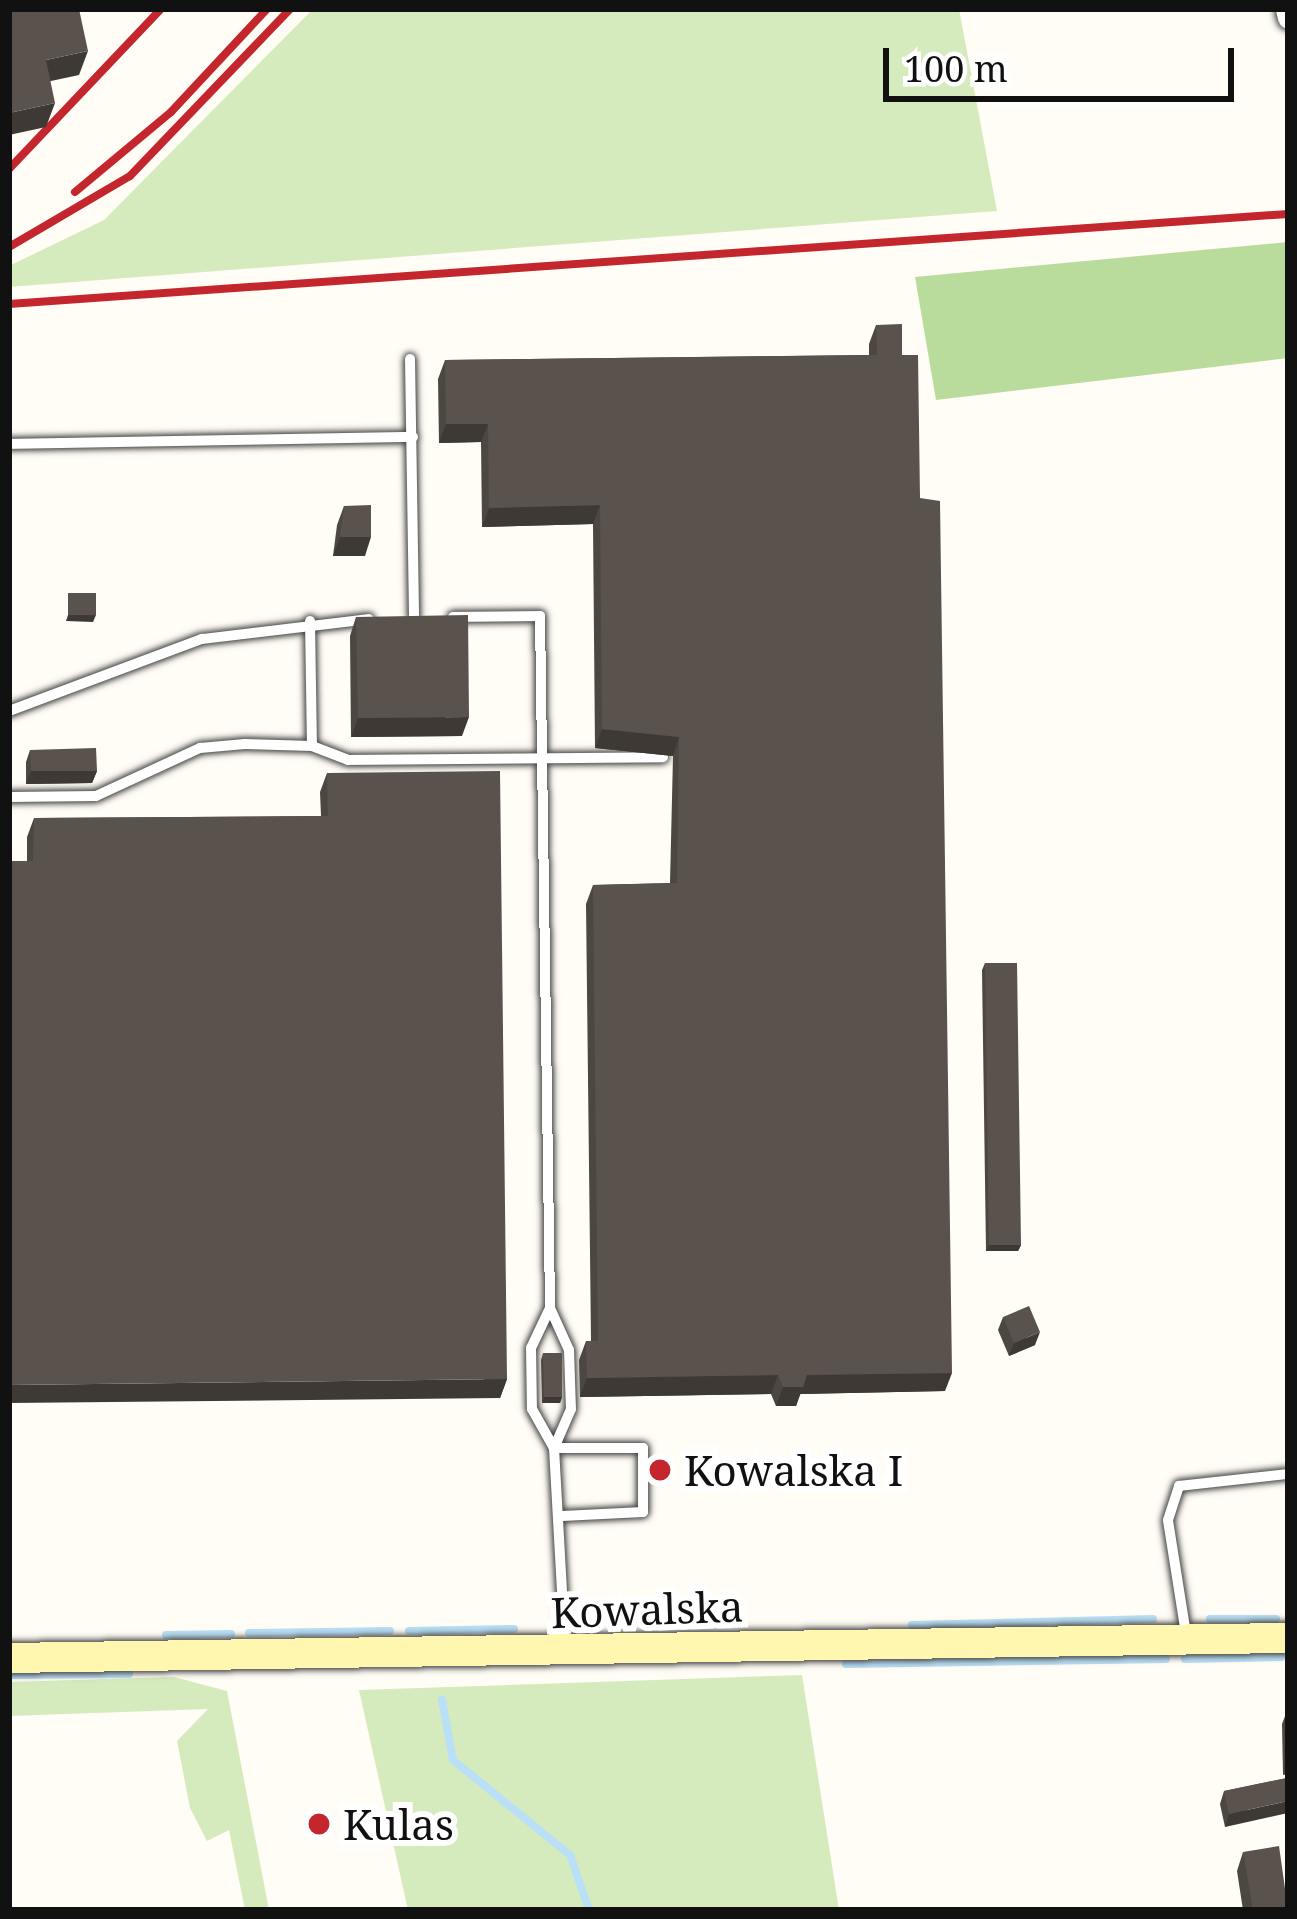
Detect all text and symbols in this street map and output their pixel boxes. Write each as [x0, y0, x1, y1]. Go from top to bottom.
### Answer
scale bar [889, 24, 1240, 98]
text: 100 m [904, 44, 1008, 93]
place label: Kowalska I [684, 1445, 903, 1495]
marker: Kowalska I [647, 1457, 673, 1483]
street label: Kowalska [550, 1580, 744, 1638]
place label: Kulas [343, 1799, 454, 1849]
marker: Kulas [306, 1811, 332, 1837]

